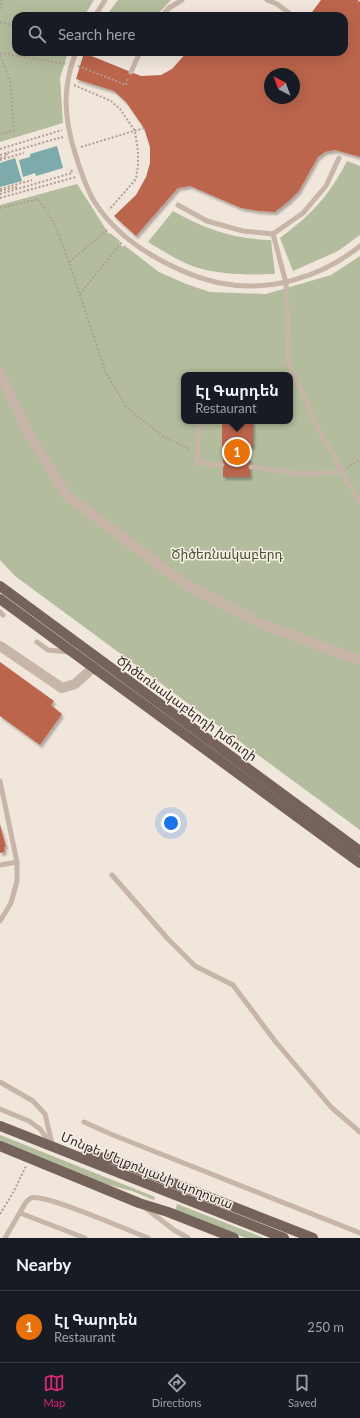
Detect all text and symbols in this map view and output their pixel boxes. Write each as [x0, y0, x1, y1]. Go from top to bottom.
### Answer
search box [12, 12, 348, 56]
icon: search [26, 23, 48, 45]
text: Search here [58, 25, 135, 43]
north arrow [264, 68, 300, 104]
popup [181, 372, 293, 424]
text: Էլ Գարդեն [195, 381, 279, 399]
text: Restaurant [195, 400, 257, 416]
pin: 1 [224, 437, 250, 467]
park label: Ծիծեռնակաբերդ [171, 546, 283, 562]
street label: Ծիծեռնակաբերդի խճուղի [114, 652, 260, 764]
your location [161, 813, 181, 833]
street label: Մոնթե Մելքոնյանի պողոտա [59, 1128, 235, 1212]
text: Nearby [16, 1254, 71, 1275]
text: Էլ Գարդեն [54, 1310, 138, 1328]
text: 1 [25, 1319, 33, 1335]
text: 250 m [307, 1319, 344, 1335]
text: Restaurant [54, 1329, 116, 1345]
tab: Map [43, 1372, 65, 1409]
tab: Directions [152, 1372, 201, 1409]
tab: Saved [288, 1372, 317, 1409]

